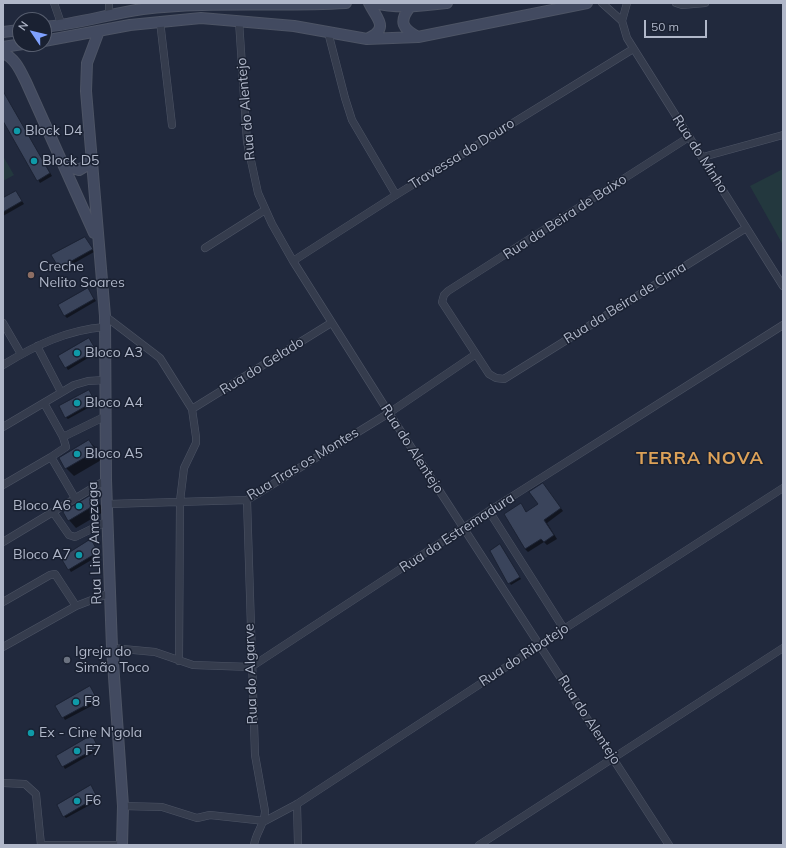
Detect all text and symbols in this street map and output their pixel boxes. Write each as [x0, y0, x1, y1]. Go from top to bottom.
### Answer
north arrow [12, 12, 52, 52]
scale bar [646, 12, 709, 38]
text: N [15, 18, 31, 33]
text: 50 m [651, 19, 679, 34]
street label: Rua do Alentejo [233, 57, 259, 161]
street label: Rua do Minho [669, 112, 731, 196]
street label: Travessa do Douro [406, 115, 518, 193]
place label: Block D4 [25, 123, 82, 139]
marker: Block D4 [12, 126, 22, 136]
place label: Block D5 [42, 153, 99, 169]
marker: Block D5 [29, 156, 39, 166]
street label: Rua da Beira de Baixo [500, 171, 630, 263]
street label: Rua da Beira de Cima [561, 258, 689, 348]
place label: Creche Nelito Soares [39, 259, 125, 292]
marker: Creche Nelito Soares [26, 270, 36, 280]
street label: Rua do Gelado [217, 333, 307, 399]
place label: Bloco A3 [85, 345, 143, 361]
marker: Bloco A3 [72, 348, 82, 358]
place label: Bloco A4 [85, 395, 143, 411]
marker: Bloco A4 [72, 398, 82, 408]
street label: Rua do Alentejo [377, 401, 447, 497]
street label: Rua Tras os Montes [244, 424, 362, 504]
place label: Bloco A5 [85, 446, 143, 462]
district label: TERRA NOVA [636, 448, 764, 470]
marker: Bloco A5 [72, 449, 82, 459]
street label: Rua Lino Amezaga [84, 481, 106, 605]
street label: Rua da Estremadura [397, 490, 517, 576]
place label: Bloco A6 [13, 498, 71, 514]
marker: Bloco A6 [74, 501, 84, 511]
place label: Bloco A7 [13, 547, 71, 563]
marker: Bloco A7 [74, 550, 84, 560]
street label: Rua do Ribatejo [476, 620, 572, 690]
street label: Rua do Algarve [241, 623, 261, 725]
place label: Igreja do Simão Toco [75, 644, 150, 676]
marker: Igreja do Simão Toco [62, 655, 72, 665]
street label: Rua do Alentejo [554, 672, 624, 768]
place label: F8 [84, 694, 100, 710]
marker: F8 [71, 697, 81, 707]
place label: Ex - Cine N'gola [39, 725, 142, 741]
marker: Ex - Cine N'gola [26, 728, 36, 738]
place label: F7 [85, 743, 101, 759]
marker: F7 [72, 746, 82, 756]
place label: F6 [85, 793, 101, 809]
marker: F6 [72, 796, 82, 806]

